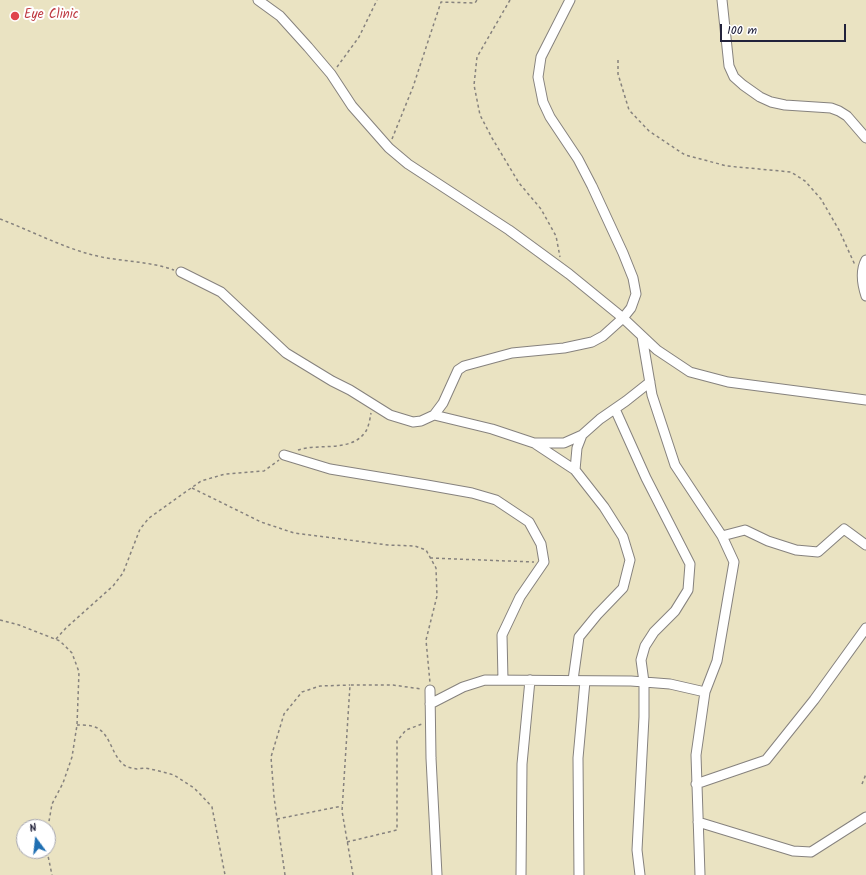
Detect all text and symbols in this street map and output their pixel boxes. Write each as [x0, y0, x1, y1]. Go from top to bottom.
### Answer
place label: Eye Clinic [24, 8, 79, 24]
marker: Eye Clinic [9, 10, 21, 22]
scale bar [722, 16, 848, 42]
text: 100 m [727, 21, 757, 40]
north arrow [16, 819, 56, 859]
text: N [27, 819, 39, 838]

